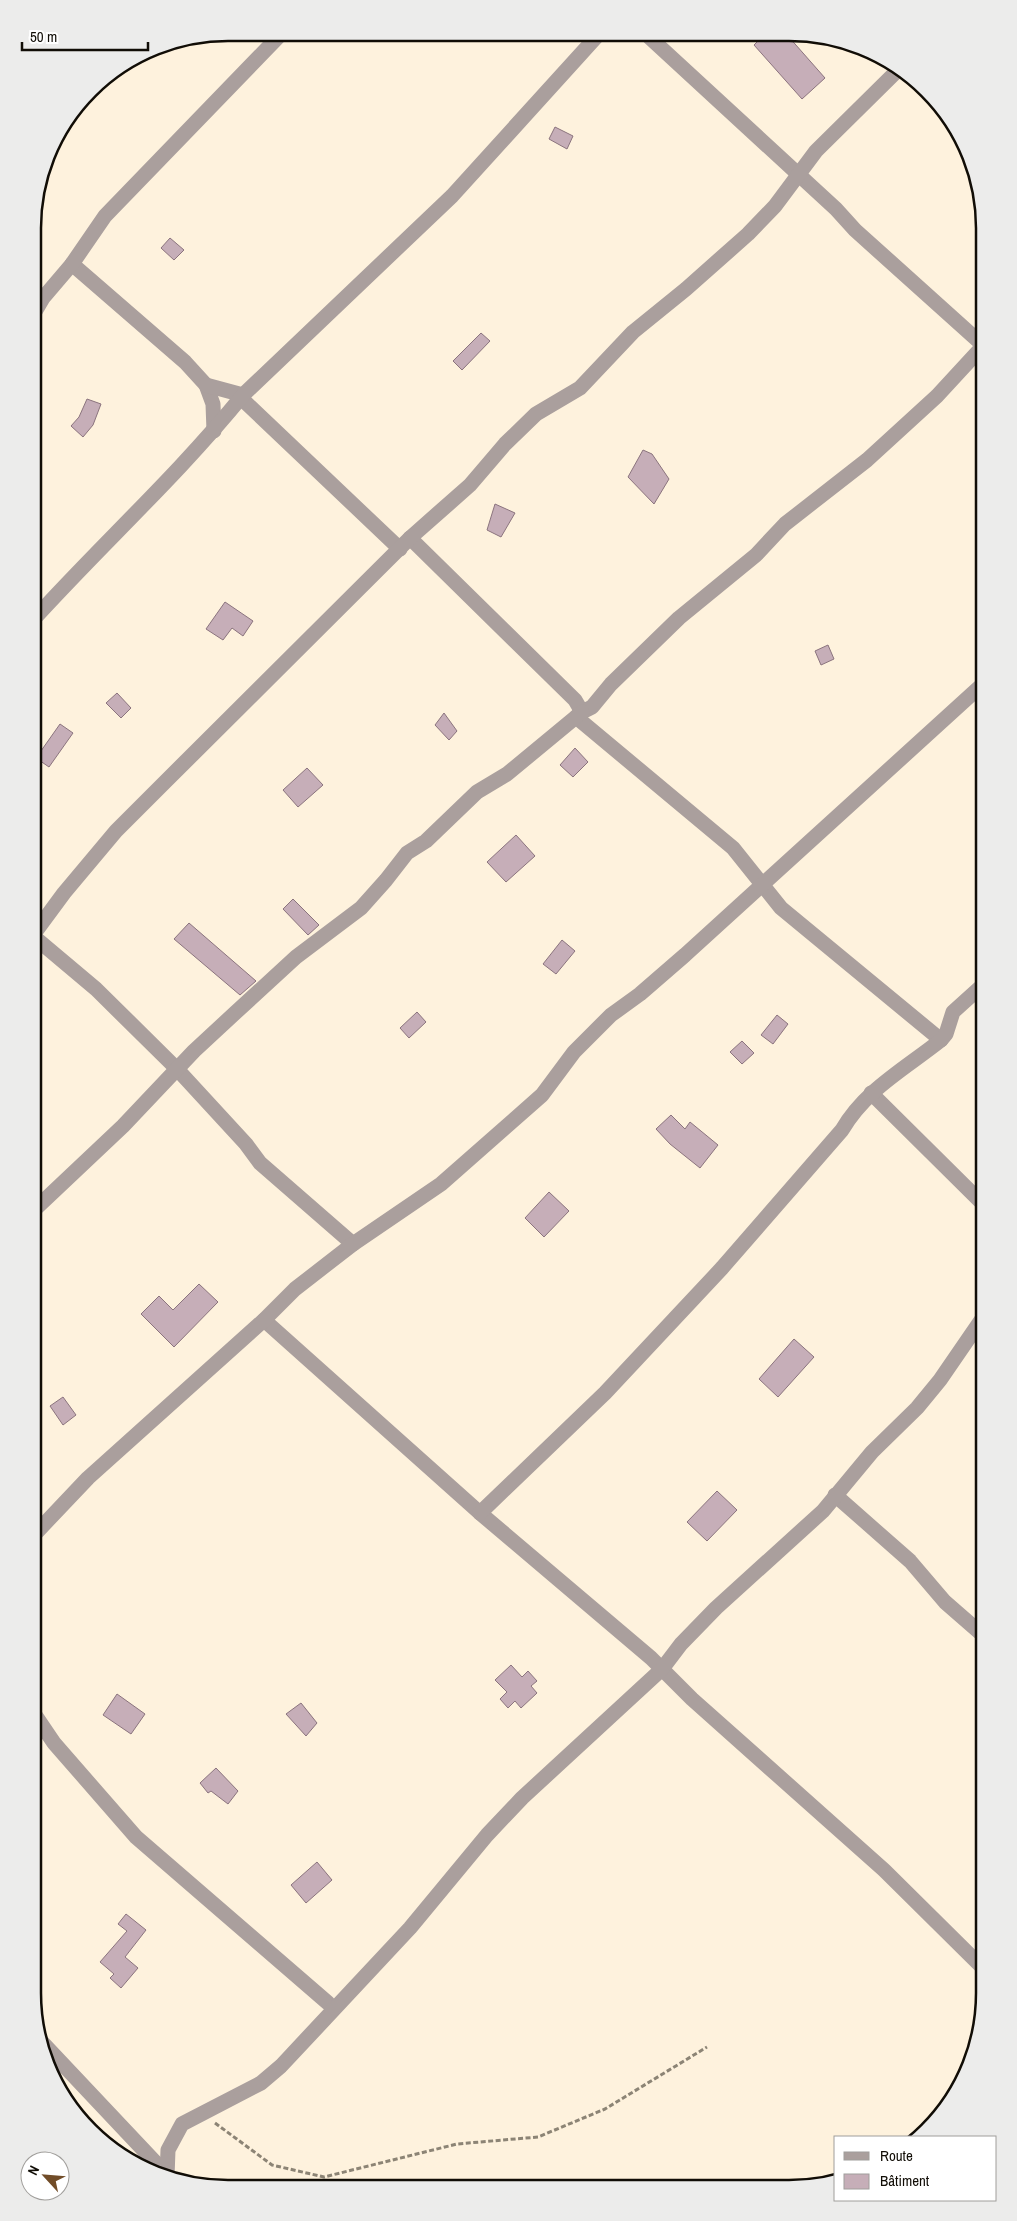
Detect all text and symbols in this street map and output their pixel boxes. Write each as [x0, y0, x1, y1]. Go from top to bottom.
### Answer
scale bar [22, 20, 149, 52]
text: 50 m [30, 26, 57, 47]
legend [834, 2136, 997, 2201]
text: Route [880, 2145, 913, 2166]
north arrow [20, 2151, 70, 2201]
text: N [23, 2163, 43, 2178]
text: Bâtiment [880, 2170, 930, 2191]

